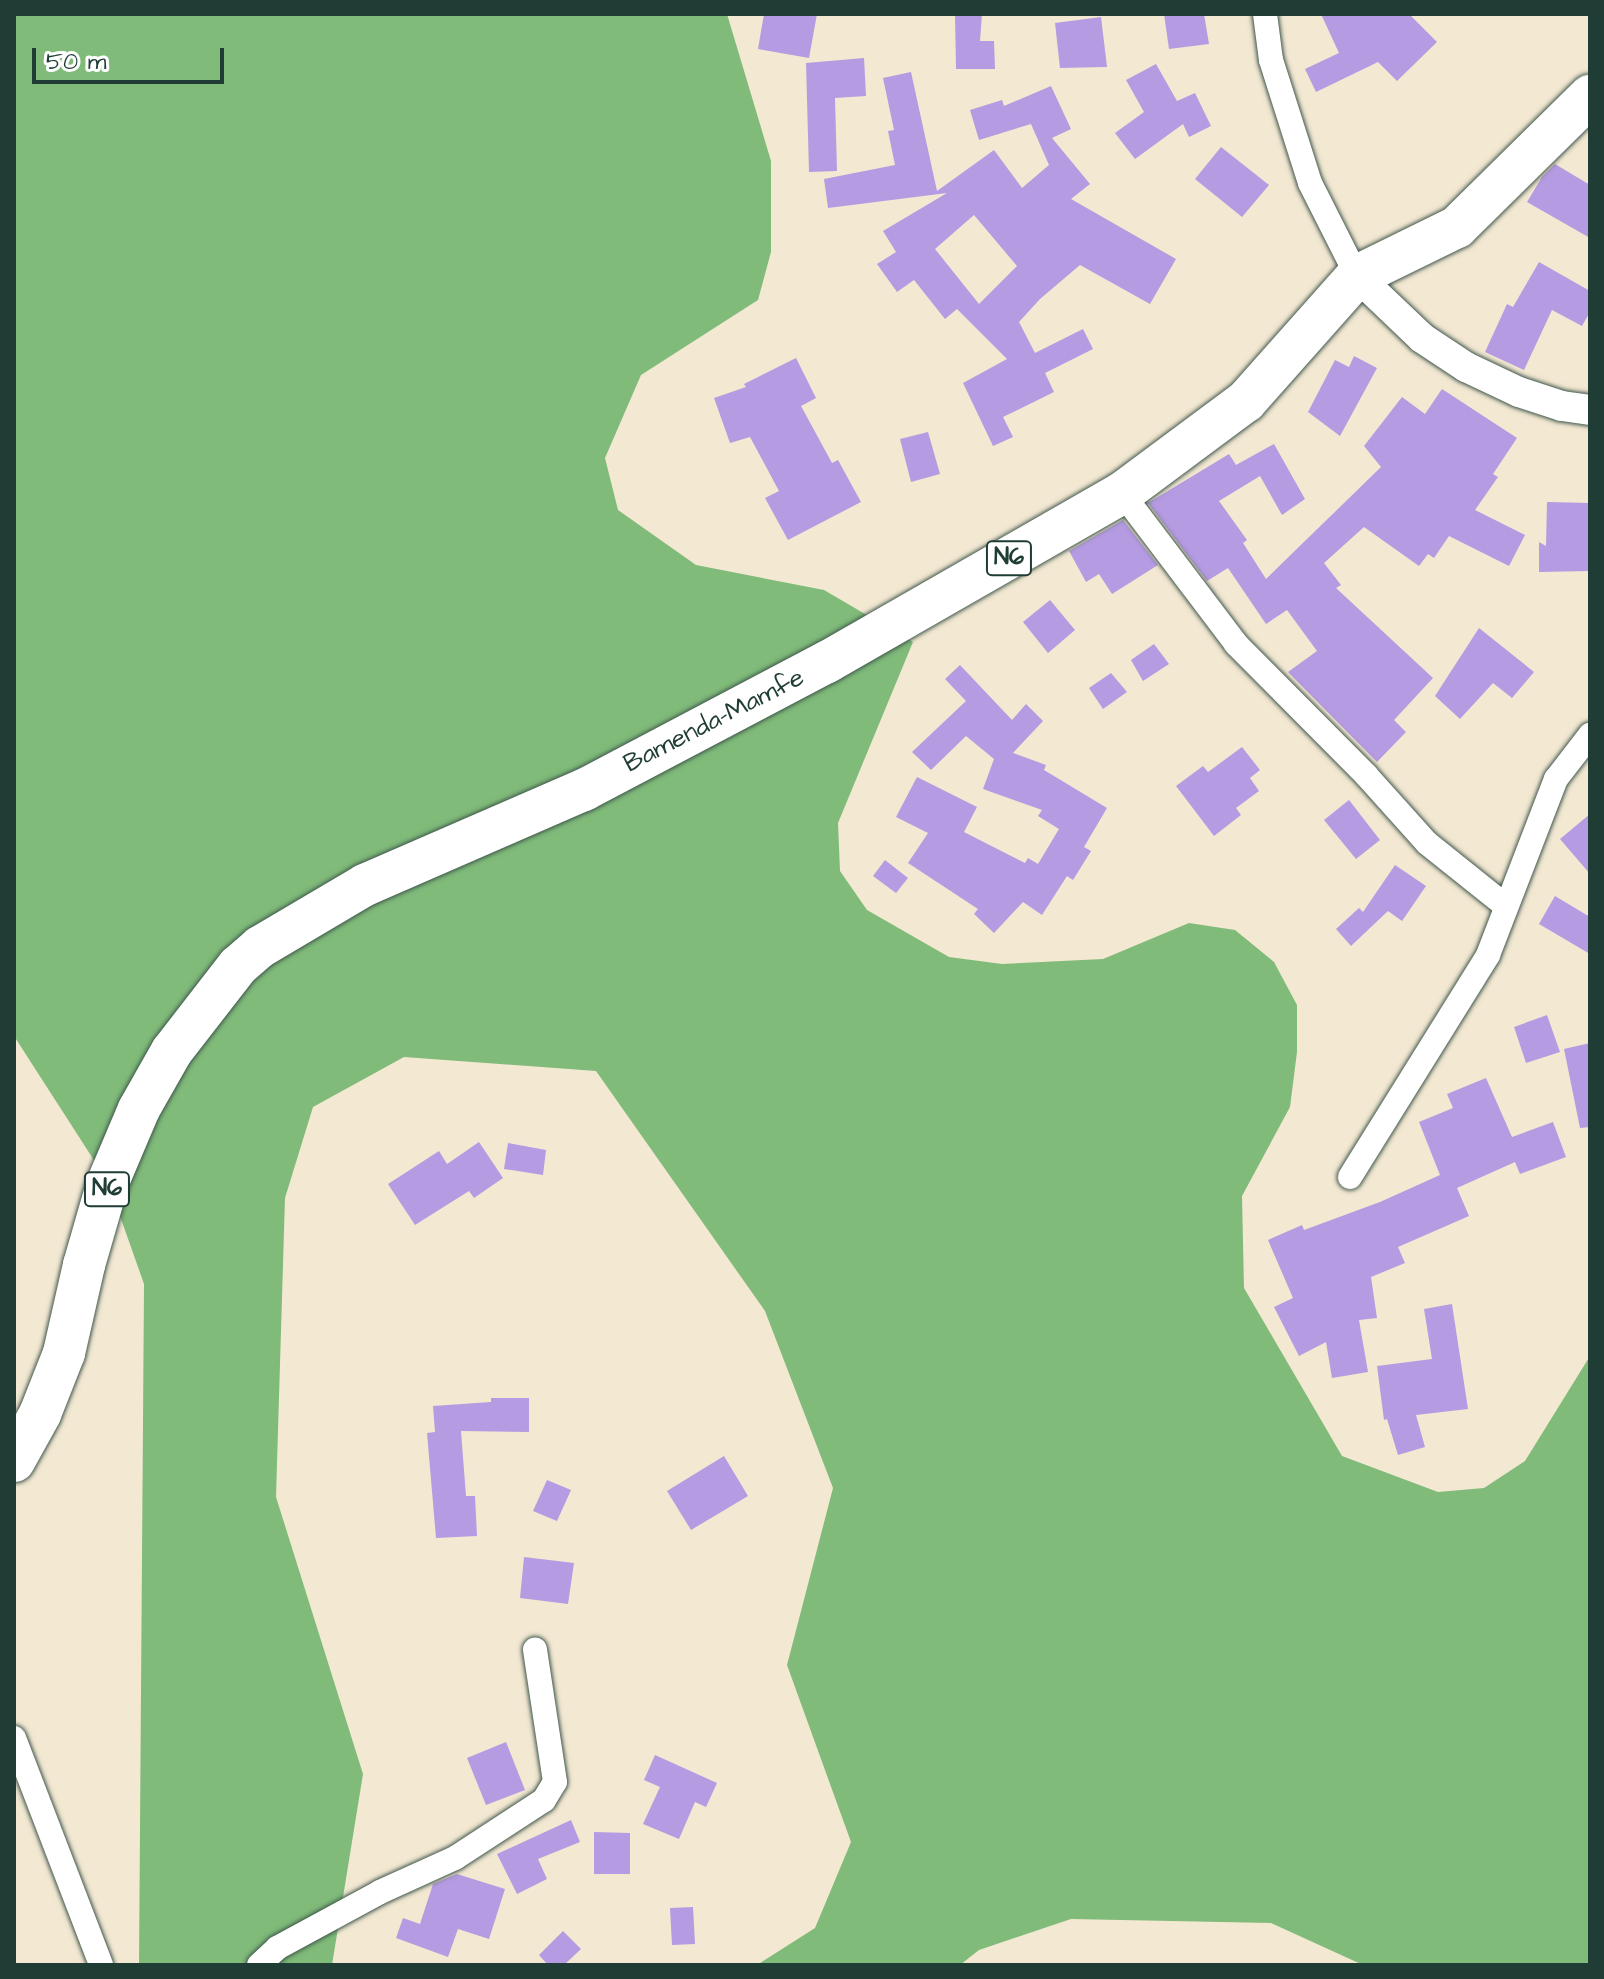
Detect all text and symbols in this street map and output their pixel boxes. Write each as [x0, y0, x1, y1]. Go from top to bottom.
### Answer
scale bar [36, 32, 228, 82]
text: 50 m [46, 45, 106, 79]
road number: N6 [985, 538, 1033, 578]
street label: Bamenda-Mamfe [619, 662, 809, 780]
road number: N6 [83, 1169, 131, 1209]

